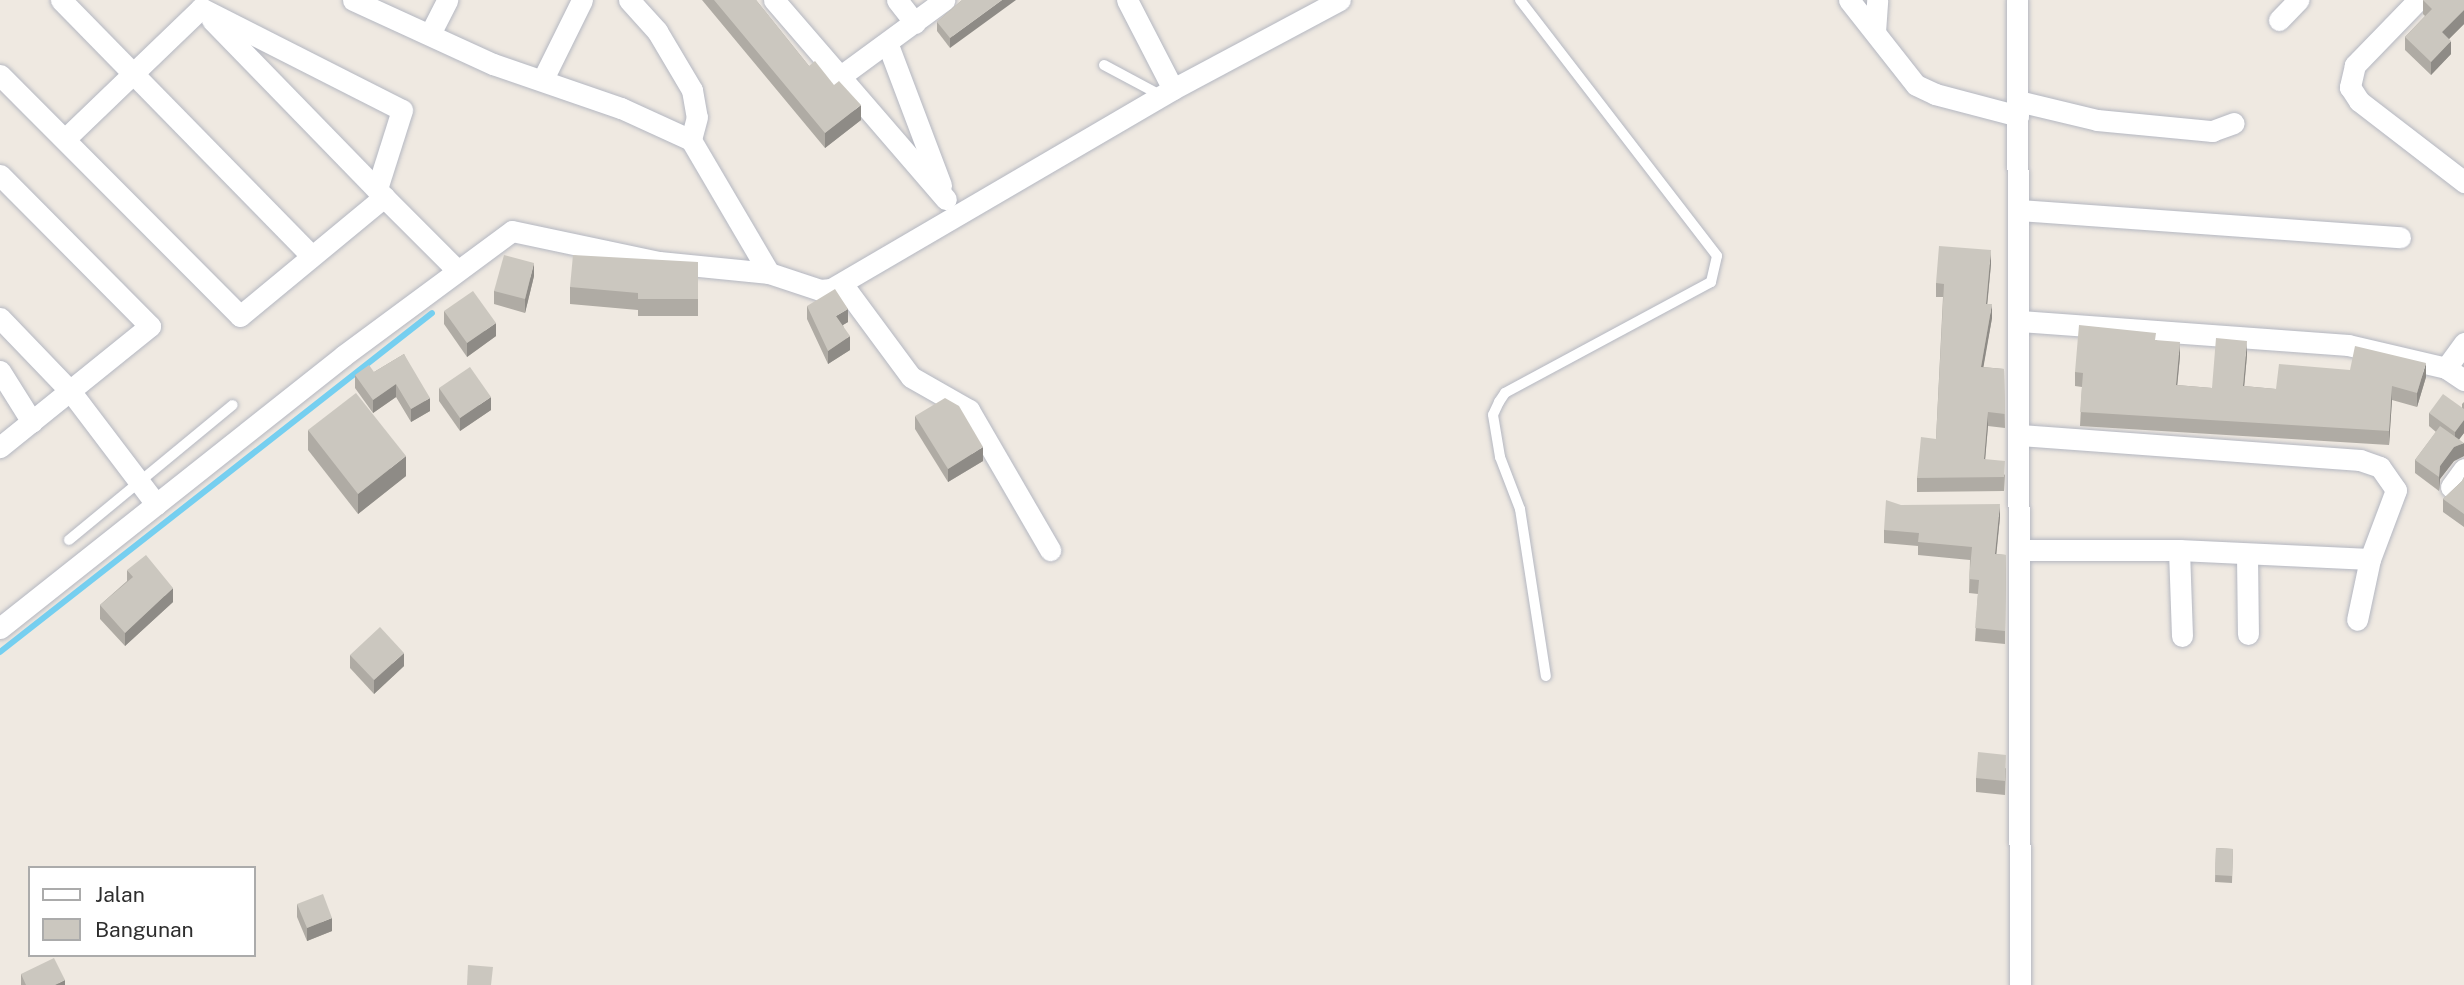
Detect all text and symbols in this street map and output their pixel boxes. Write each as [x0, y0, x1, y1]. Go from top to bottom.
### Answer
legend [28, 866, 256, 957]
text: Jalan [95, 882, 145, 907]
text: Bangunan [95, 917, 194, 942]

